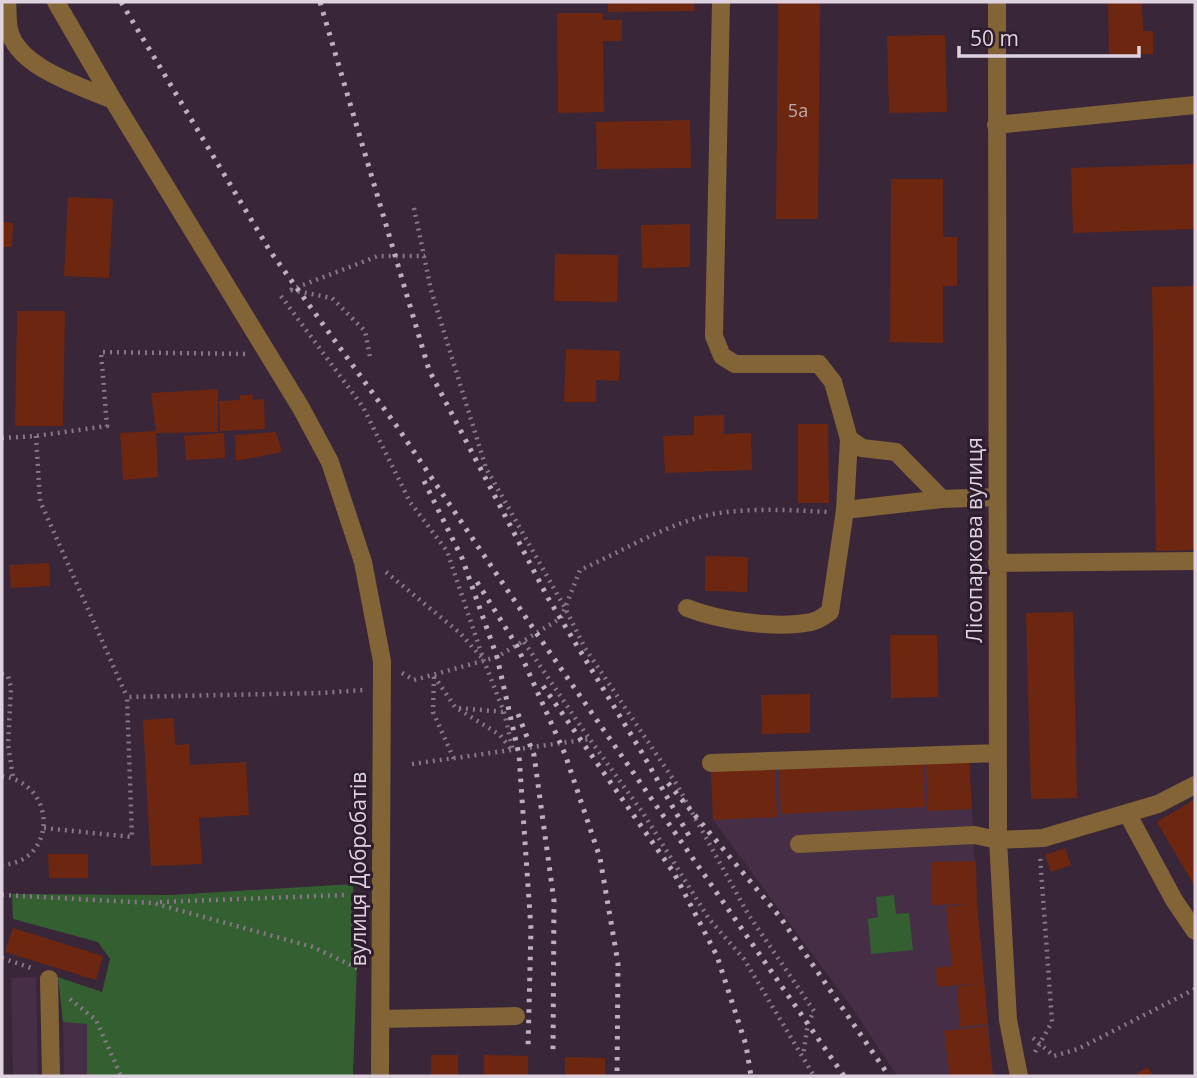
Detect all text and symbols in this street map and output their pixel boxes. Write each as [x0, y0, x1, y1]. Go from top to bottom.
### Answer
scale bar [959, 14, 1139, 58]
text: 50 m [970, 24, 1019, 52]
house number: 5а [788, 98, 808, 122]
street label: Лісопаркова вулиця [960, 437, 988, 643]
street label: вулиця Добробатів [344, 772, 372, 966]

